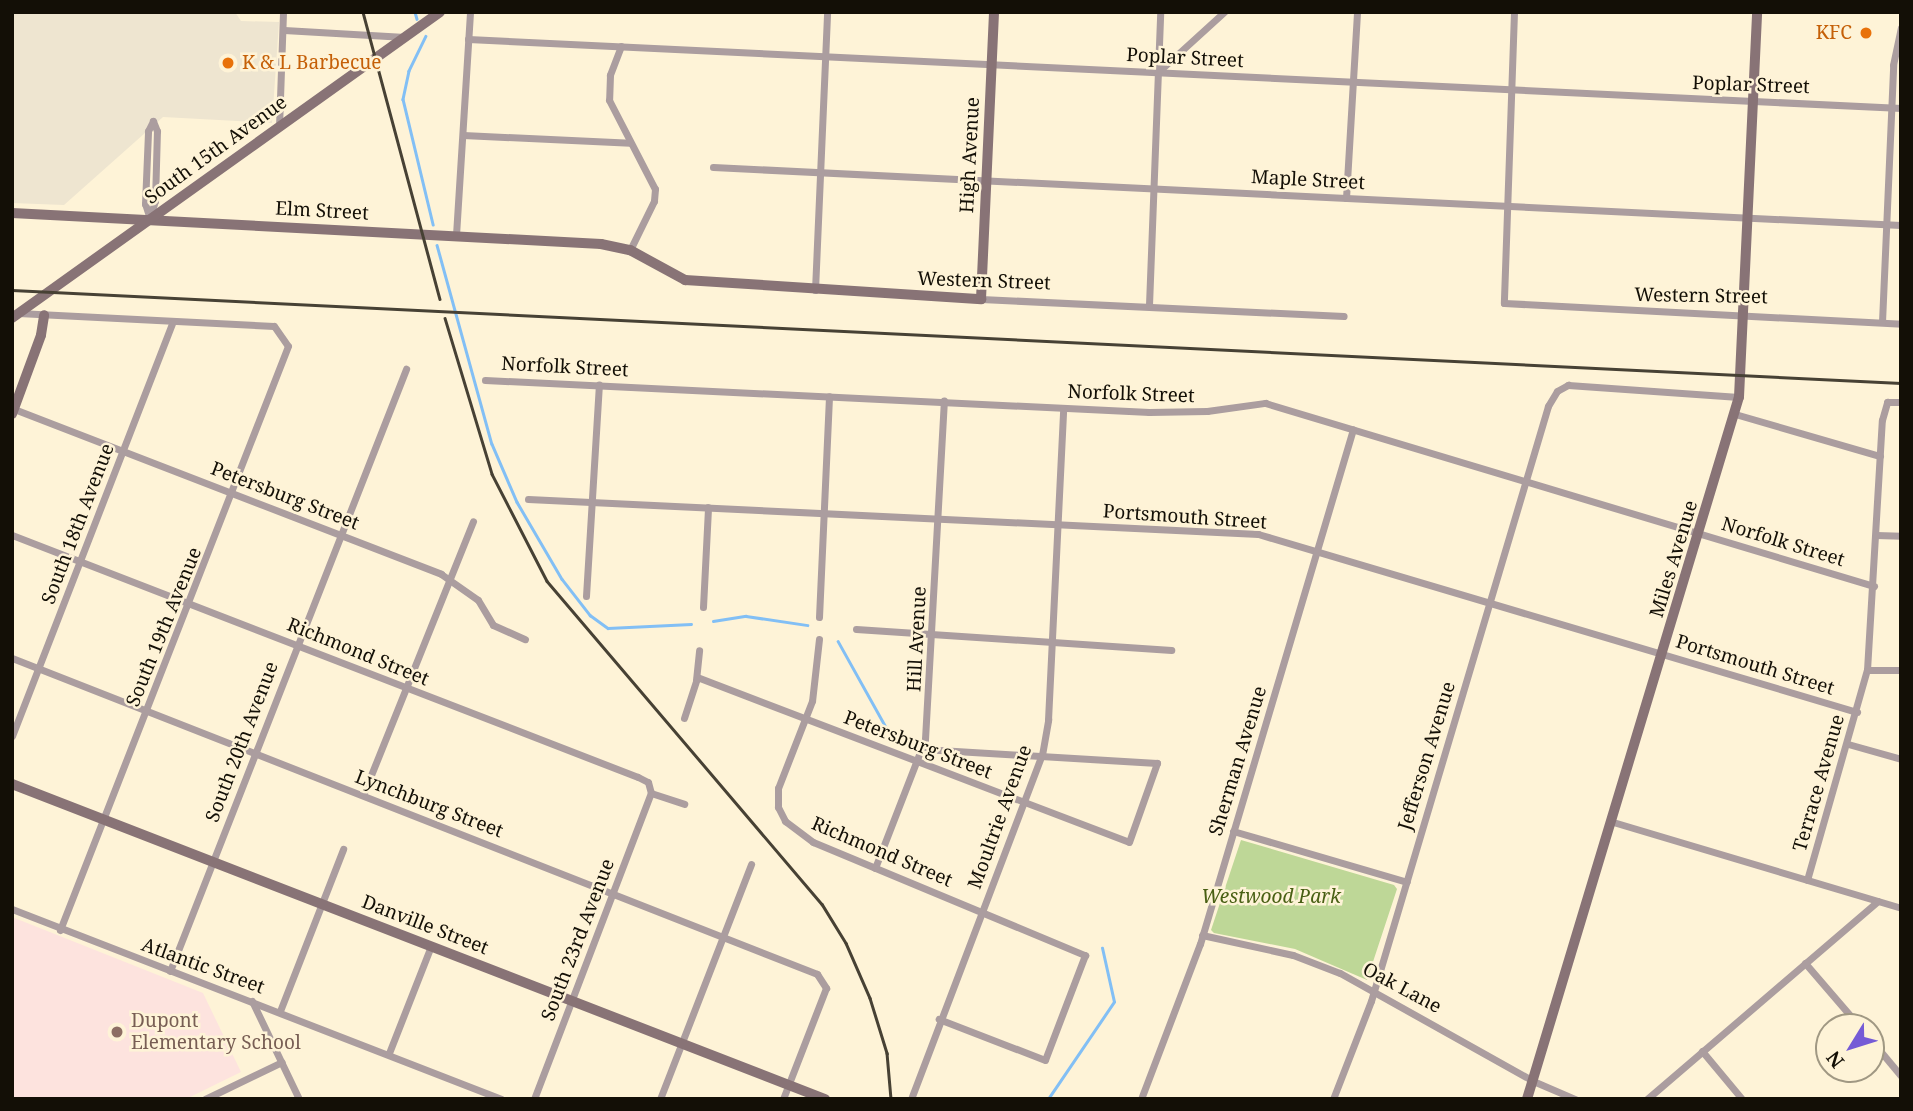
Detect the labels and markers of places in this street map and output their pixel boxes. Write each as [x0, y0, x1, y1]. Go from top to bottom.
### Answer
place label: KFC [1816, 22, 1852, 44]
marker: KFC [1858, 25, 1874, 41]
place label: K & L Barbecue [242, 52, 382, 74]
marker: K & L Barbecue [220, 55, 236, 71]
place label: Dupont Elementary School [131, 1010, 301, 1054]
marker: Dupont Elementary School [109, 1024, 125, 1040]

